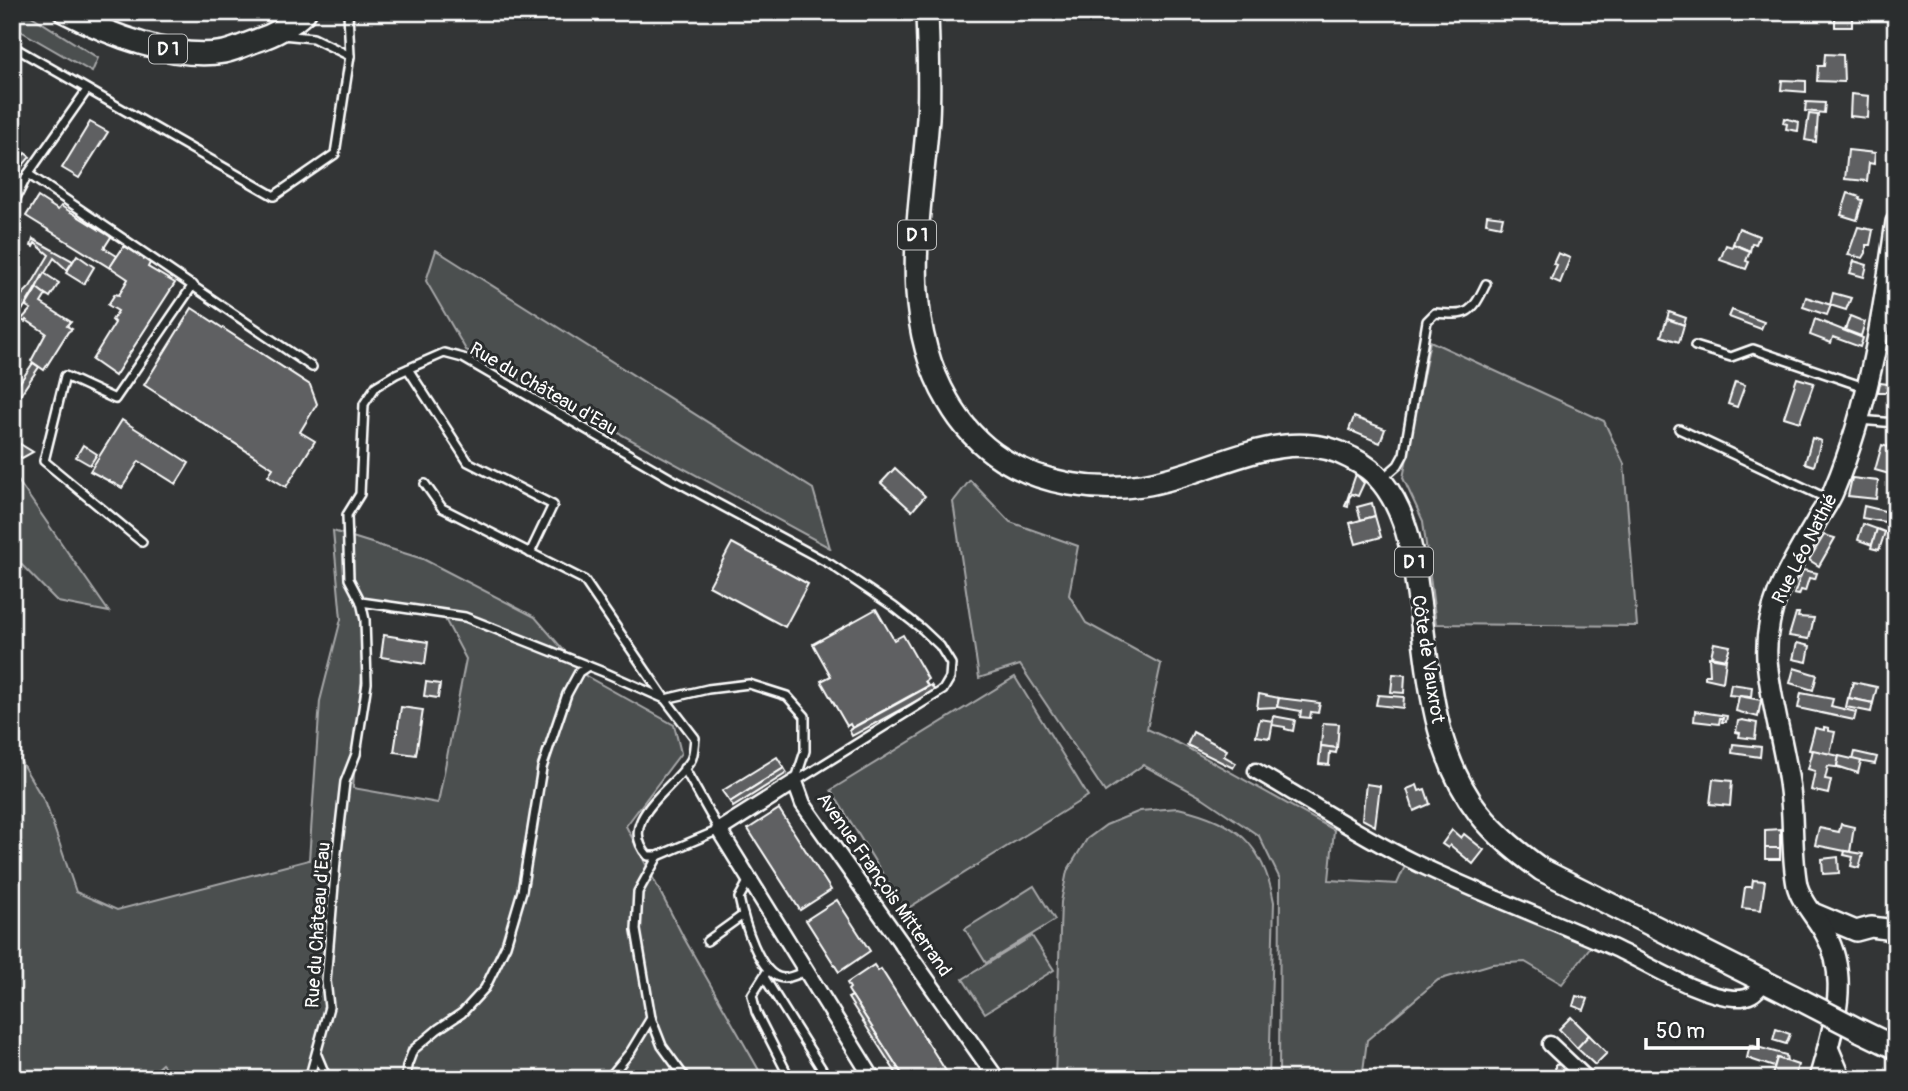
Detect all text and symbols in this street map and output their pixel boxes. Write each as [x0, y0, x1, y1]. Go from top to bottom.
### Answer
road number: D 1 [149, 34, 187, 64]
road number: D 1 [898, 220, 936, 249]
street label: Rue du Château d'Eau [465, 337, 622, 441]
street label: Rue Léo Nathié [1767, 489, 1843, 608]
road number: D 1 [1395, 548, 1433, 576]
street label: Côte de Vauxrot [1406, 593, 1450, 725]
street label: Avenue François Mitterrand [811, 788, 957, 981]
street label: Rue du Château d'Eau [300, 841, 336, 1009]
scale bar [1646, 1007, 1758, 1051]
text: 50 m [1656, 1018, 1705, 1045]

